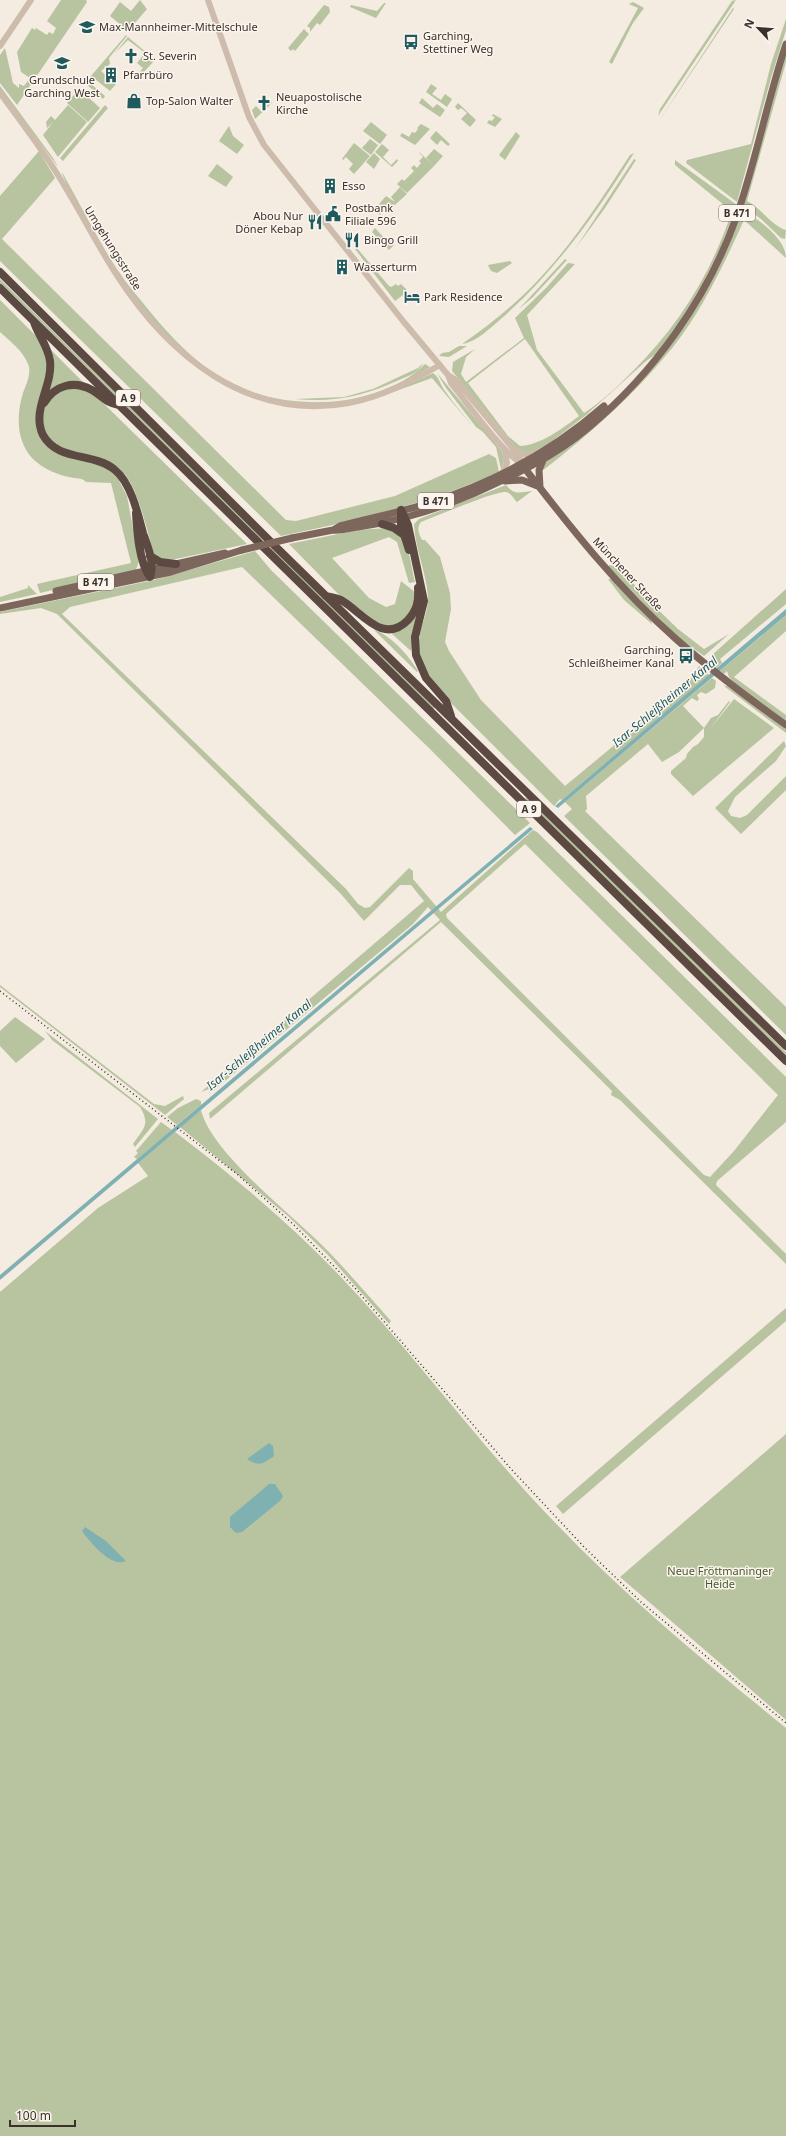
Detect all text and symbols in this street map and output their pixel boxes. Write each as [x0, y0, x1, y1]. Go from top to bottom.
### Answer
north arrow [738, 8, 778, 48]
text: N [740, 16, 757, 31]
school or university icon: Max-Mannheimer-Mittelschule [78, 18, 96, 36]
place label: Max-Mannheimer-Mittelschule [99, 19, 258, 34]
place label: Garching, Stettiner Weg [423, 28, 493, 56]
bus stop icon: Garching, Stettiner Weg [402, 33, 420, 51]
church icon: St. Severin [122, 47, 140, 65]
place label: St. Severin [143, 48, 197, 63]
school or university icon: Grundschule Garching West [53, 54, 71, 72]
building icon: Pfarrbüro [102, 66, 120, 84]
place label: Pfarrbüro [123, 67, 174, 82]
place label: Grundschule Garching West [24, 72, 100, 100]
place label: Neuapostolische Kirche [276, 89, 362, 117]
shop icon: Top-Salon Walter [125, 92, 143, 110]
place label: Top-Salon Walter [146, 93, 234, 108]
church icon: Neuapostolische Kirche [255, 94, 273, 112]
building icon: Esso [321, 177, 339, 195]
place label: Esso [342, 178, 366, 193]
place label: Postbank Filiale 596 [345, 200, 396, 228]
street label: Umgehungsstraße [81, 203, 145, 293]
public building icon: Postbank Filiale 596 [324, 205, 342, 223]
road number: B 471 [719, 205, 755, 221]
place label: Abou Nur Döner Kebap [235, 208, 303, 236]
restaurant icon: Abou Nur Döner Kebap [306, 213, 324, 231]
restaurant icon: Bingo Grill [343, 231, 361, 249]
place label: Bingo Grill [364, 232, 418, 247]
building icon: Wasserturm [333, 258, 351, 276]
place label: Wasserturm [354, 259, 417, 274]
hotel icon: Park Residence [403, 288, 421, 306]
place label: Park Residence [424, 289, 503, 304]
road number: A 9 [116, 390, 140, 406]
road number: B 471 [418, 493, 454, 509]
street label: Münchener Straße [590, 533, 667, 614]
road number: B 471 [78, 574, 114, 590]
place label: Garching, Schleißheimer Kanal [569, 642, 674, 670]
bus stop icon: Garching, Schleißheimer Kanal [677, 647, 695, 665]
water label: Isar-Schleißheimer Kanal [608, 652, 722, 751]
road number: A 9 [517, 801, 541, 817]
water label: Isar-Schleißheimer Kanal [202, 995, 316, 1094]
park label: Neue Fröttmaninger Heide [667, 1563, 773, 1591]
scale bar [10, 2102, 75, 2128]
text: 100 m [16, 2107, 51, 2124]

